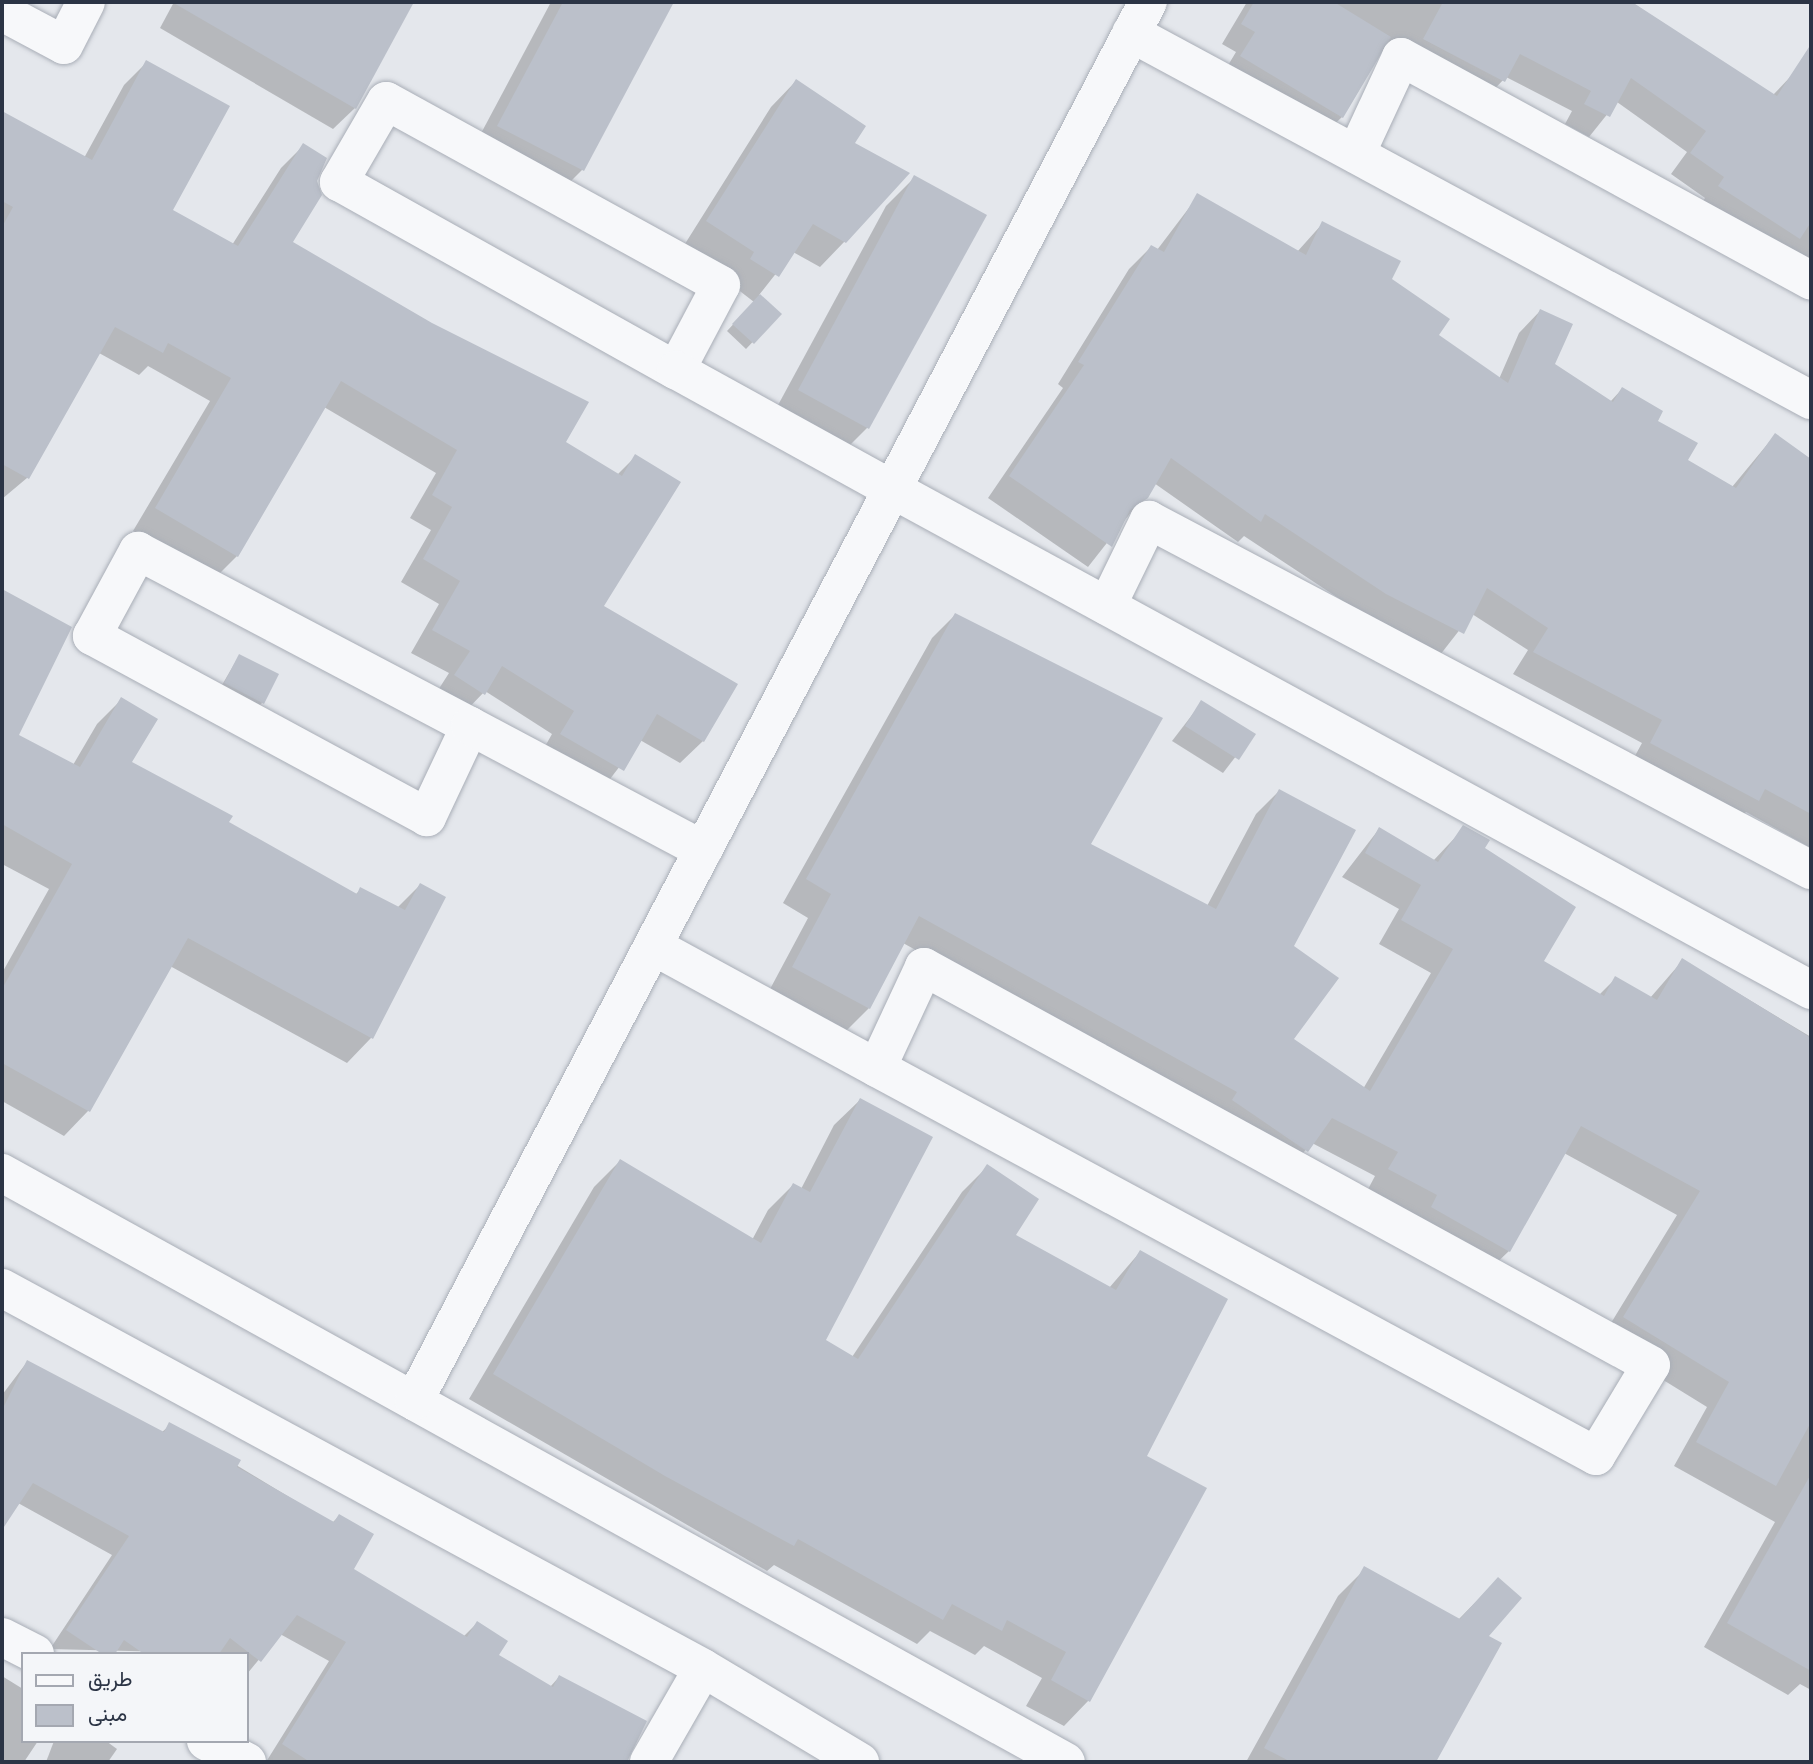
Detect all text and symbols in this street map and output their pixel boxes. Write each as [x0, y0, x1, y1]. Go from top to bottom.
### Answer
legend [21, 1652, 248, 1743]
text: طريق [88, 1666, 133, 1691]
text: مبنى [88, 1701, 127, 1726]

